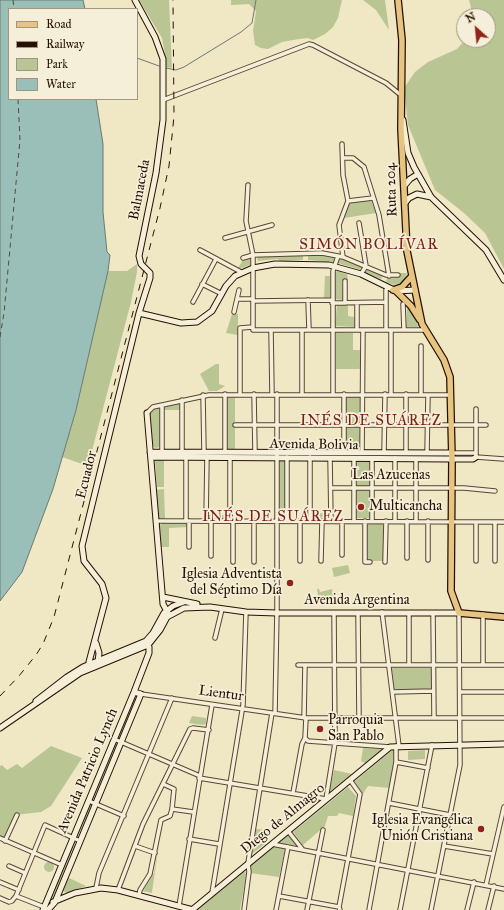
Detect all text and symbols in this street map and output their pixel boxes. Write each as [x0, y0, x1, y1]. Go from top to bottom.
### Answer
legend [8, 8, 138, 100]
north arrow [456, 8, 496, 48]
text: N [464, 10, 478, 26]
text: Road [46, 17, 72, 31]
text: Railway [46, 37, 84, 51]
text: Park [46, 57, 68, 71]
text: Water [46, 77, 76, 91]
street label: Balmaceda [126, 158, 154, 222]
street label: Ruta 204 [383, 163, 401, 217]
district label: SIMÓN BOLÍVAR [299, 236, 439, 254]
district label: INÉS DE SUÁREZ [300, 412, 442, 430]
street label: Avenida Bolivia [269, 436, 359, 454]
street label: Ecuador [73, 449, 101, 501]
street label: Las Azucenas [352, 468, 430, 484]
place label: Multicancha [369, 499, 442, 515]
marker: Multicancha [356, 502, 366, 512]
district label: INÉS DE SUÁREZ [202, 508, 344, 526]
place label: Iglesia Adventista del Séptimo Día [181, 567, 282, 600]
marker: Iglesia Adventista del Séptimo Día [285, 578, 295, 588]
street label: Avenida Argentina [304, 593, 410, 609]
street label: Lientur [197, 683, 245, 705]
street label: Avenida Patricio Lynch [54, 706, 122, 836]
place label: Parroquia San Pablo [328, 713, 384, 746]
marker: Parroquia San Pablo [315, 724, 325, 734]
street label: Diego de Almagro [238, 780, 328, 858]
place label: Iglesia Evangélica Unión Cristiana [372, 813, 473, 846]
marker: Iglesia Evangélica Unión Cristiana [476, 824, 486, 834]

